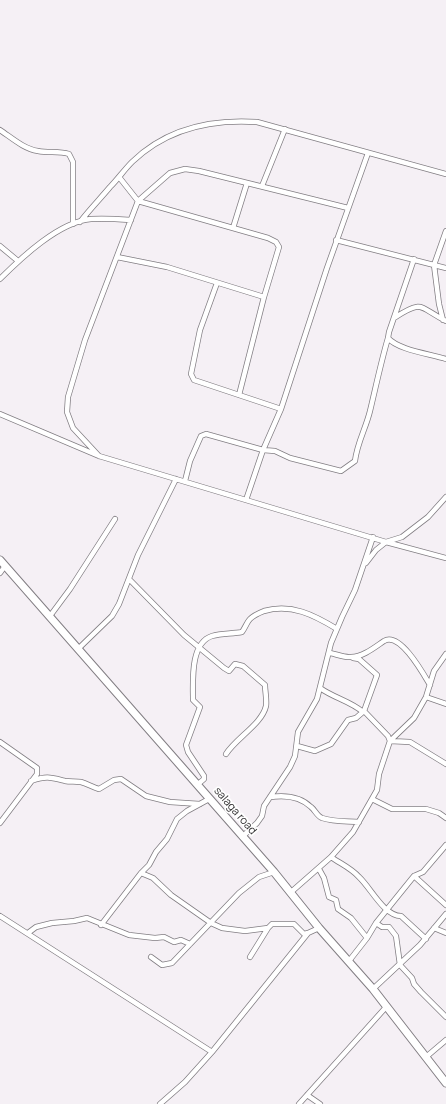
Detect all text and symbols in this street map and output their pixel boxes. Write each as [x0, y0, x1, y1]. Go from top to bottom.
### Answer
street label: salaga road [211, 785, 259, 837]

